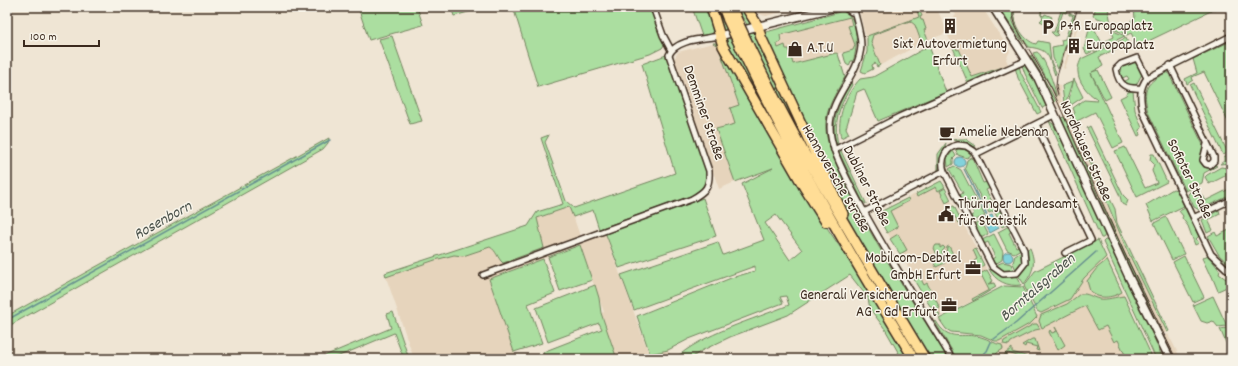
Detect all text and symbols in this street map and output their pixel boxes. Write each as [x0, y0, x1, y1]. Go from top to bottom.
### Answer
place label: P+R Europaplatz [1060, 16, 1153, 38]
building icon: Sixt Autovermietung Erfurt [941, 17, 959, 35]
parking icon: P+R Europaplatz [1039, 18, 1057, 36]
scale bar [24, 22, 99, 48]
text: 100 m [30, 29, 57, 46]
place label: Sixt Autovermietung Erfurt [893, 34, 1007, 73]
place label: Europaplatz [1086, 35, 1155, 57]
building icon: Europaplatz [1065, 37, 1083, 55]
place label: A.T.U [807, 38, 833, 60]
shop icon: A.T.U [786, 40, 804, 58]
street label: Demminer Straße [677, 63, 730, 164]
street label: Nordhäuser Straße [1053, 97, 1117, 205]
street label: Hannoversche Straße [795, 121, 875, 237]
place label: Amelie Nebenan [959, 122, 1049, 144]
cafe icon: Amelie Nebenan [938, 124, 956, 142]
street label: Sofioter Straße [1160, 135, 1218, 223]
street label: Dubliner Straße [836, 142, 896, 231]
place label: Thüringer Landesamt für Statistik [958, 194, 1078, 233]
water label: Rosenborn [130, 195, 197, 246]
public building icon: Thüringer Landesamt für Statistik [937, 205, 955, 223]
place label: Mobilcom-Debitel GmbH Erfurt [865, 248, 961, 287]
water label: Borntalsgraben [995, 248, 1081, 327]
office icon: Mobilcom-Debitel GmbH Erfurt [964, 259, 982, 277]
place label: Generali Versicherungen AG - Gd Erfurt [800, 285, 937, 324]
office icon: Generali Versicherungen AG - Gd Erfurt [940, 296, 958, 314]

